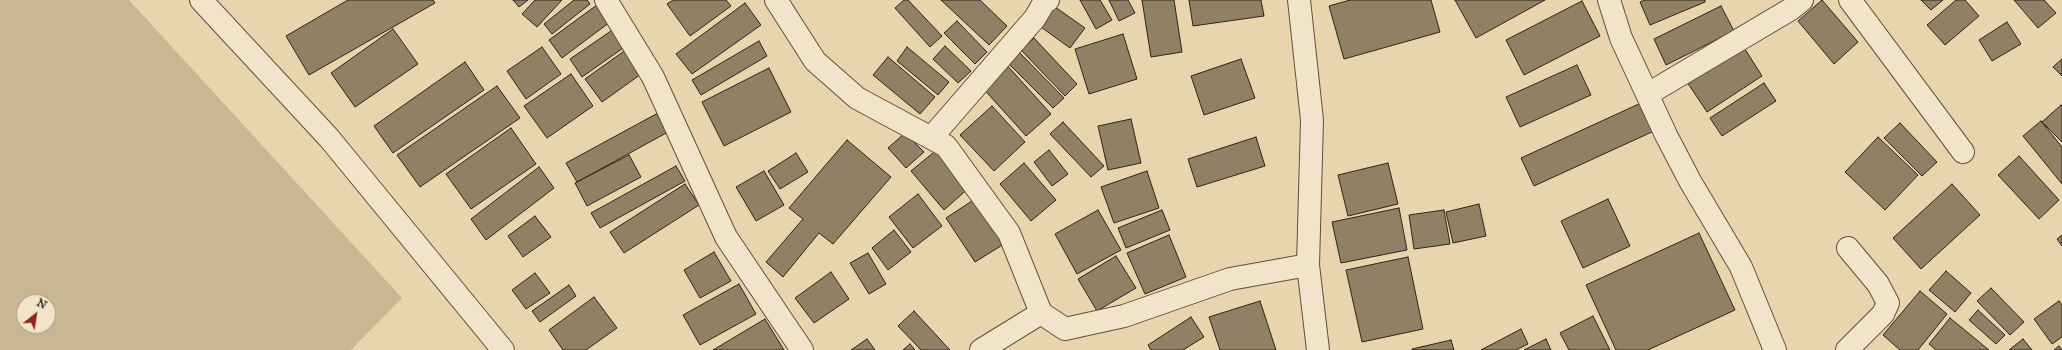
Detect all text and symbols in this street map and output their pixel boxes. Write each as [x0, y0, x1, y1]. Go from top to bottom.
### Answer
north arrow [16, 294, 56, 334]
text: N [34, 296, 49, 312]

